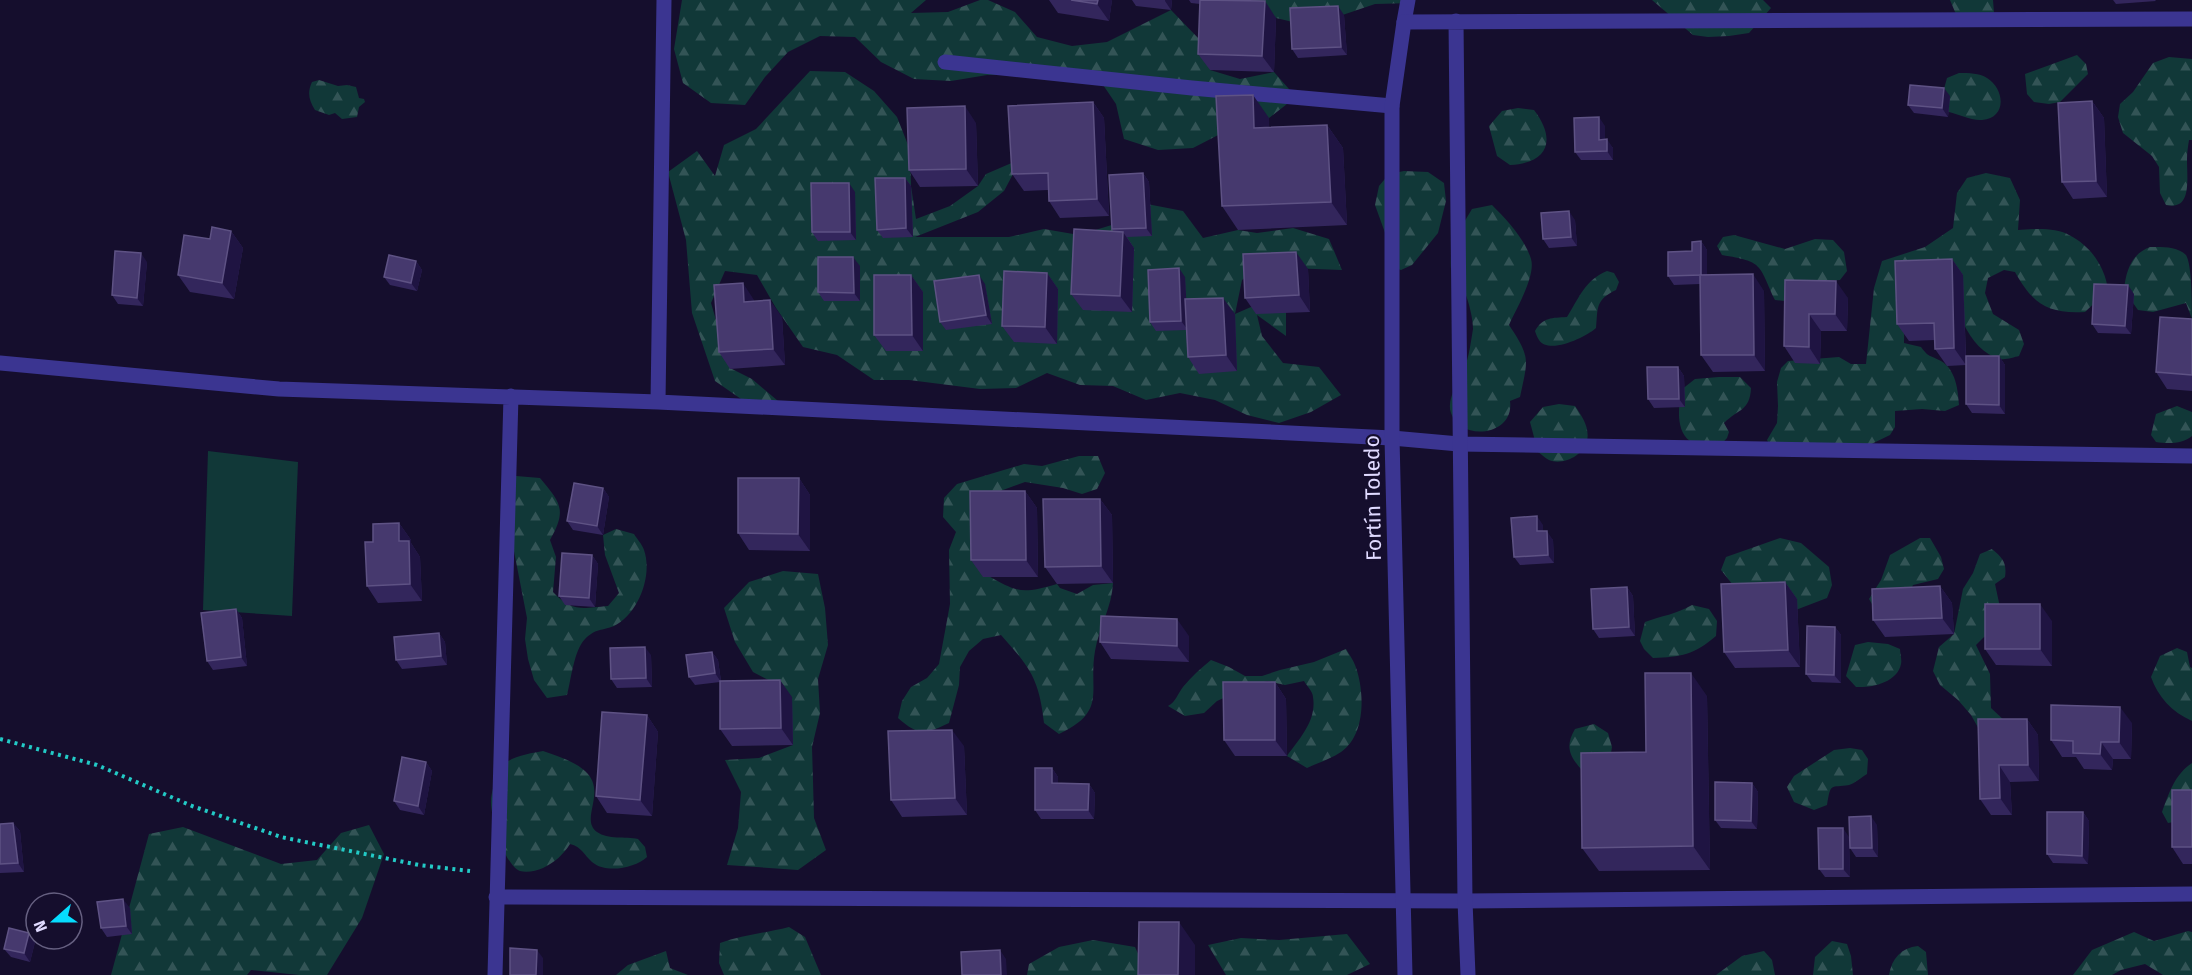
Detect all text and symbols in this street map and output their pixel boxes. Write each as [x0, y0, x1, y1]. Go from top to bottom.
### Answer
street label: Fortín Toledo [1359, 435, 1387, 561]
north arrow [24, 891, 84, 951]
text: N [30, 918, 51, 935]

